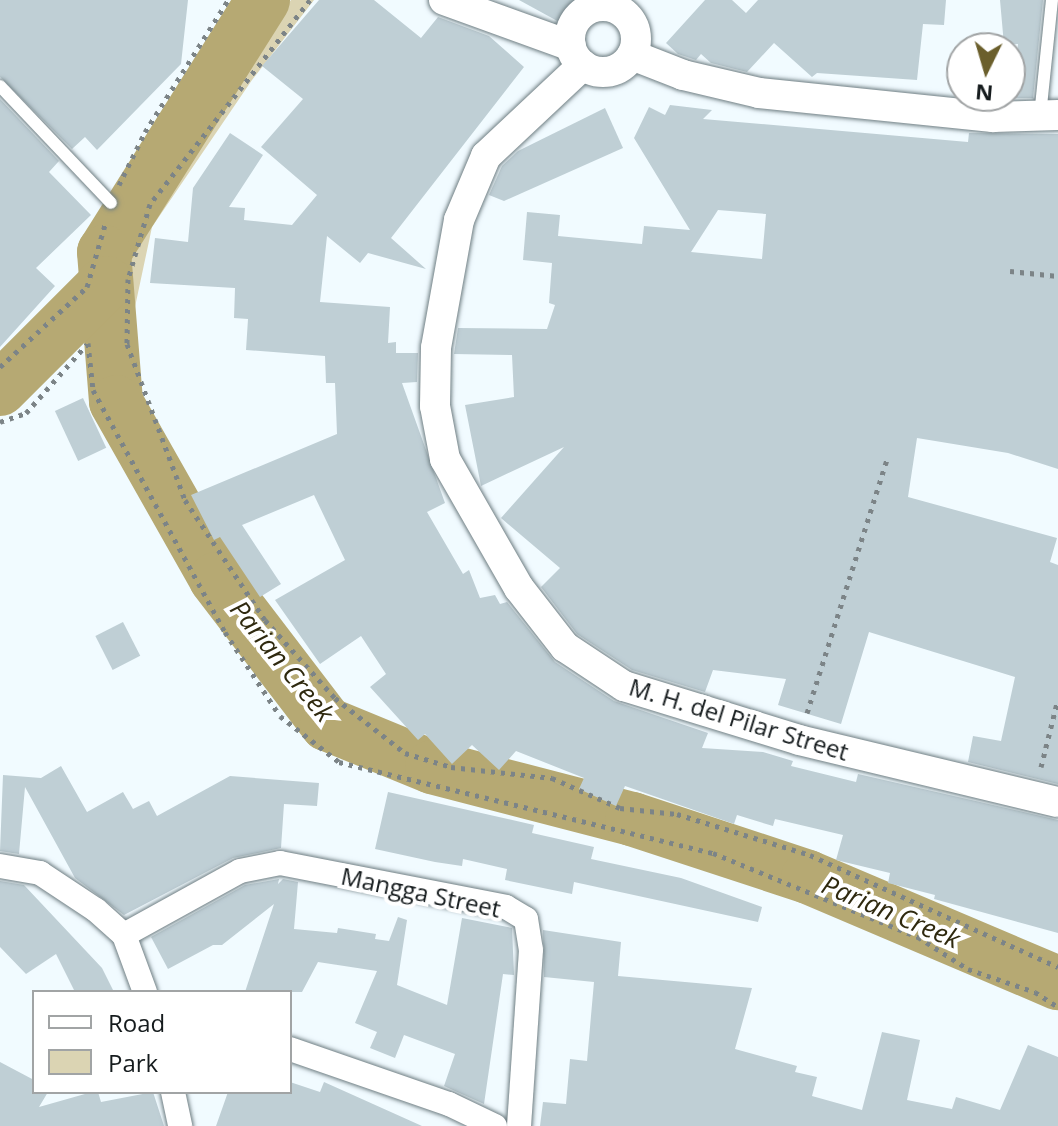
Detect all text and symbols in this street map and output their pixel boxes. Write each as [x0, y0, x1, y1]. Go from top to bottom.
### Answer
north arrow [946, 32, 1026, 112]
text: N [974, 78, 994, 110]
water label: Parian Creek [224, 594, 340, 728]
street label: M. H. del Pilar Street [626, 672, 852, 766]
street label: Mangga Street [339, 861, 503, 923]
water label: Parian Creek [817, 869, 965, 955]
legend [32, 990, 292, 1094]
text: Road [108, 1006, 165, 1039]
text: Park [108, 1046, 158, 1079]

